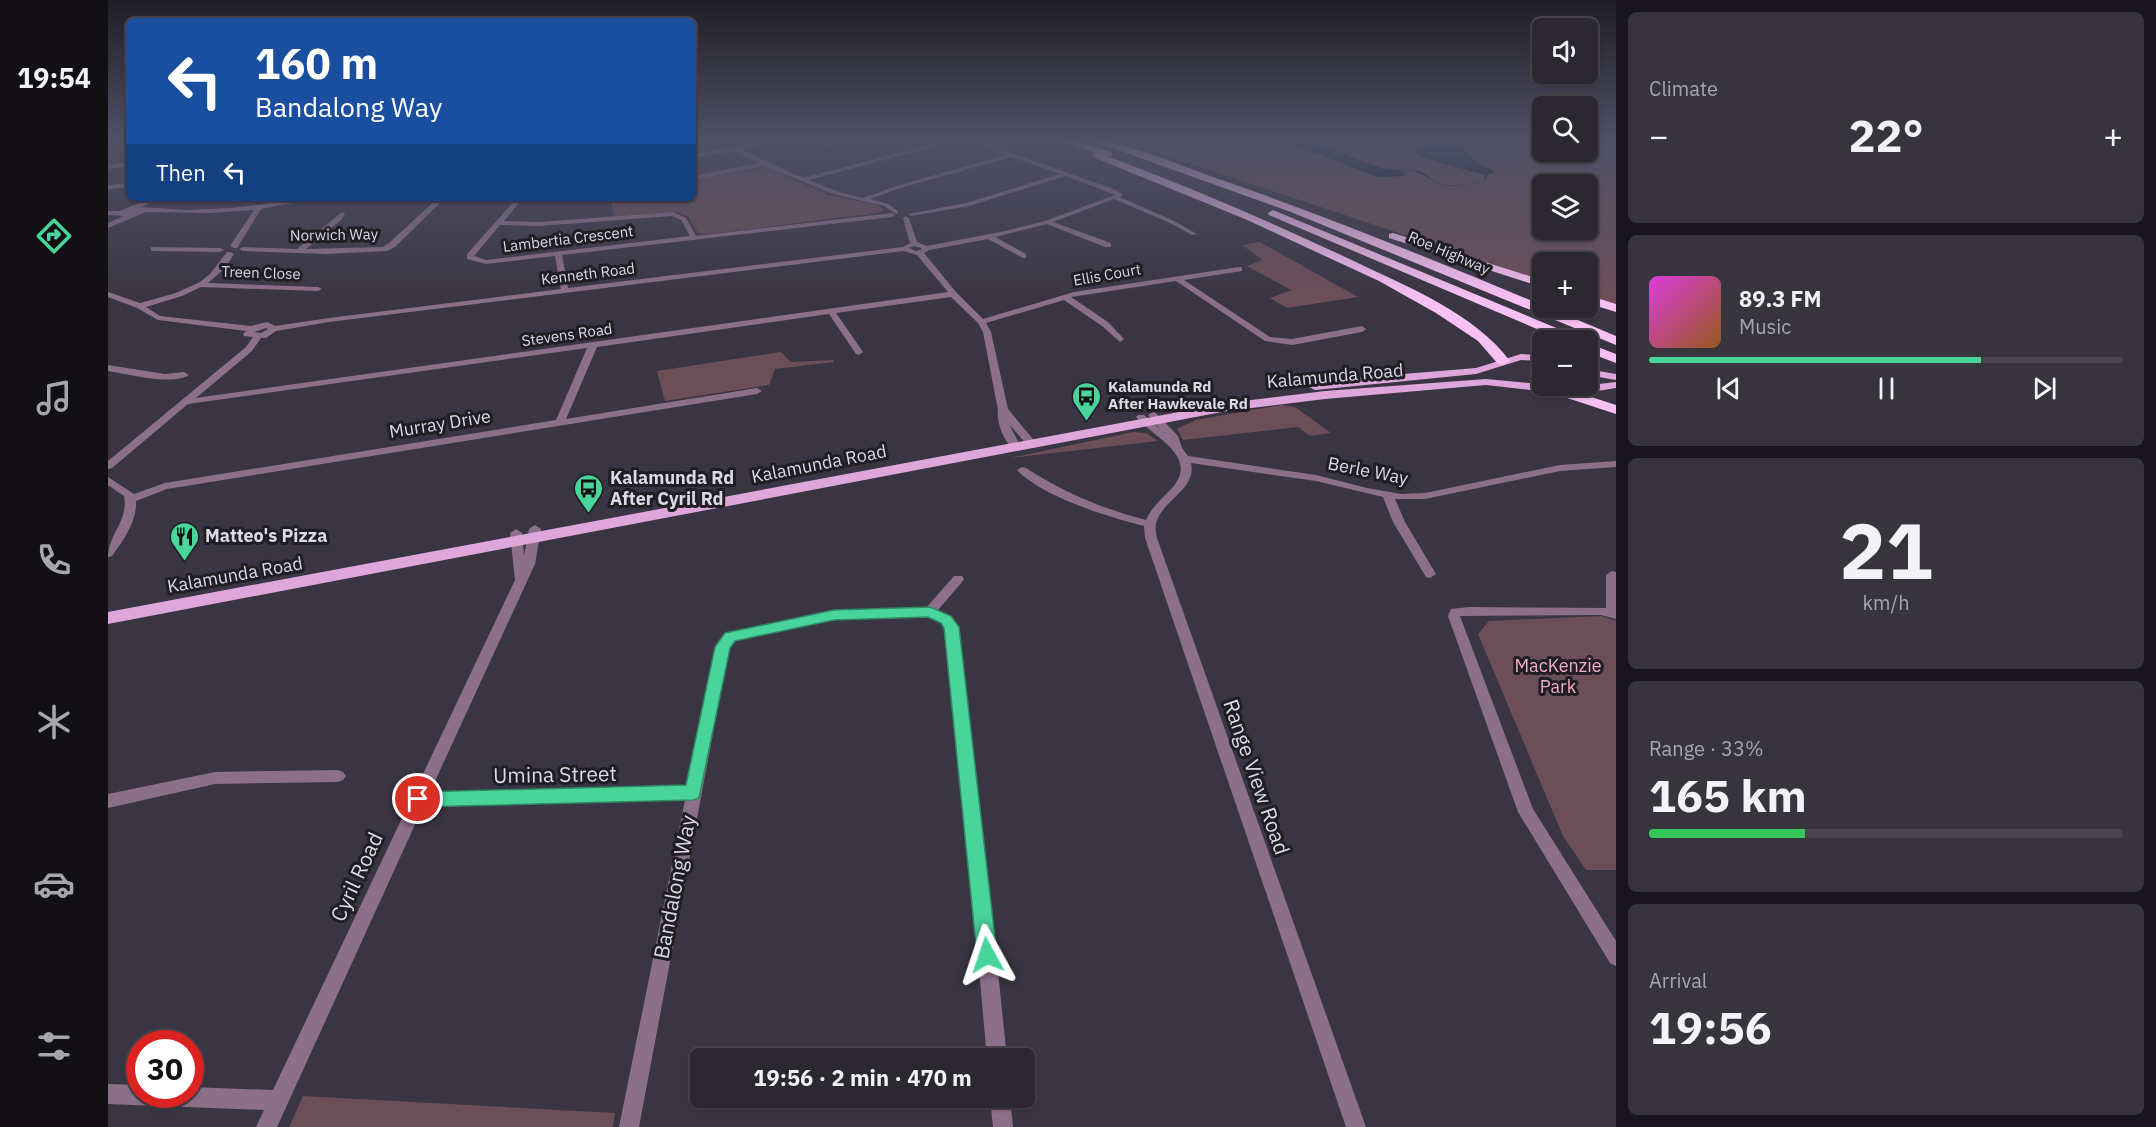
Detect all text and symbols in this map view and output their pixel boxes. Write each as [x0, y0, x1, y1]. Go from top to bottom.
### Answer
map controls [1532, 18, 1598, 396]
button: sound [1532, 18, 1598, 84]
text: 160 m [255, 36, 378, 91]
icon: left [156, 42, 234, 120]
text: 19:54 [17, 60, 91, 95]
text: Climate [1649, 75, 1718, 102]
text: Bandalong Way [255, 89, 442, 124]
button: search [1532, 96, 1598, 162]
text: 22° [1848, 106, 1924, 164]
text: − [1649, 114, 1669, 157]
text: + [2103, 114, 2123, 157]
icon: left [218, 156, 251, 189]
text: Then [156, 158, 206, 187]
button: layers [1532, 174, 1598, 240]
icon: directions [33, 215, 75, 257]
street label: Lambertia Crescent [502, 221, 634, 256]
street label: Norwich Way [290, 224, 379, 245]
street label: Roe Highway [1405, 227, 1493, 278]
button: + [1532, 252, 1598, 318]
street label: Kenneth Road [540, 258, 636, 289]
street label: Ellis Court [1072, 259, 1142, 290]
street label: Treen Close [221, 262, 301, 283]
text: 89.3 FM [1739, 284, 1822, 313]
text: Music [1739, 313, 1791, 340]
street label: Stevens Road [520, 319, 614, 350]
button: − [1532, 330, 1598, 396]
street label: Kalamunda Road [1266, 358, 1404, 393]
icon: previous [1712, 372, 1745, 405]
icon: pause [1870, 372, 1903, 405]
icon: next [2028, 372, 2061, 405]
icon: music [33, 377, 75, 419]
place label: Kalamunda Rd After Hawkevale Rd [1108, 377, 1248, 413]
bus stop icon: Kalamunda Rd After Hawkevale Rd [1071, 380, 1103, 422]
street label: Murray Drive [387, 404, 492, 443]
street label: Kalamunda Road [749, 439, 888, 488]
street label: Berle Way [1326, 451, 1410, 490]
place label: Kalamunda Rd After Cyril Rd [610, 466, 734, 510]
bus stop icon: Kalamunda Rd After Cyril Rd [573, 472, 605, 514]
text: 21 [1839, 499, 1933, 600]
restaurant icon: Matteo's Pizza [168, 520, 200, 562]
place label: Matteo's Pizza [205, 524, 327, 547]
icon: phone [33, 539, 75, 581]
street label: Kalamunda Road [165, 551, 304, 598]
text: km/h [1862, 589, 1910, 616]
park label: MacKenzie Park [1514, 654, 1602, 698]
street label: Range View Road [1217, 695, 1297, 858]
icon: climate [33, 701, 75, 743]
text: Range · 33% [1649, 735, 1764, 762]
street label: Umina Street [493, 759, 617, 789]
text: 165 km [1649, 766, 1807, 824]
pin [392, 773, 443, 824]
icon: arrive [401, 782, 434, 815]
street label: Bandalong Way [646, 812, 702, 961]
street label: Cyril Road [323, 827, 389, 926]
icon: car [33, 863, 75, 905]
position arrow [955, 923, 1019, 987]
text: Arrival [1649, 967, 1707, 994]
text: 19:56 [1649, 998, 1772, 1056]
icon: filters [33, 1025, 75, 1067]
speed limit sign: 30 [126, 1030, 204, 1108]
text: 19:56 · 2 min · 470 m [753, 1063, 972, 1092]

